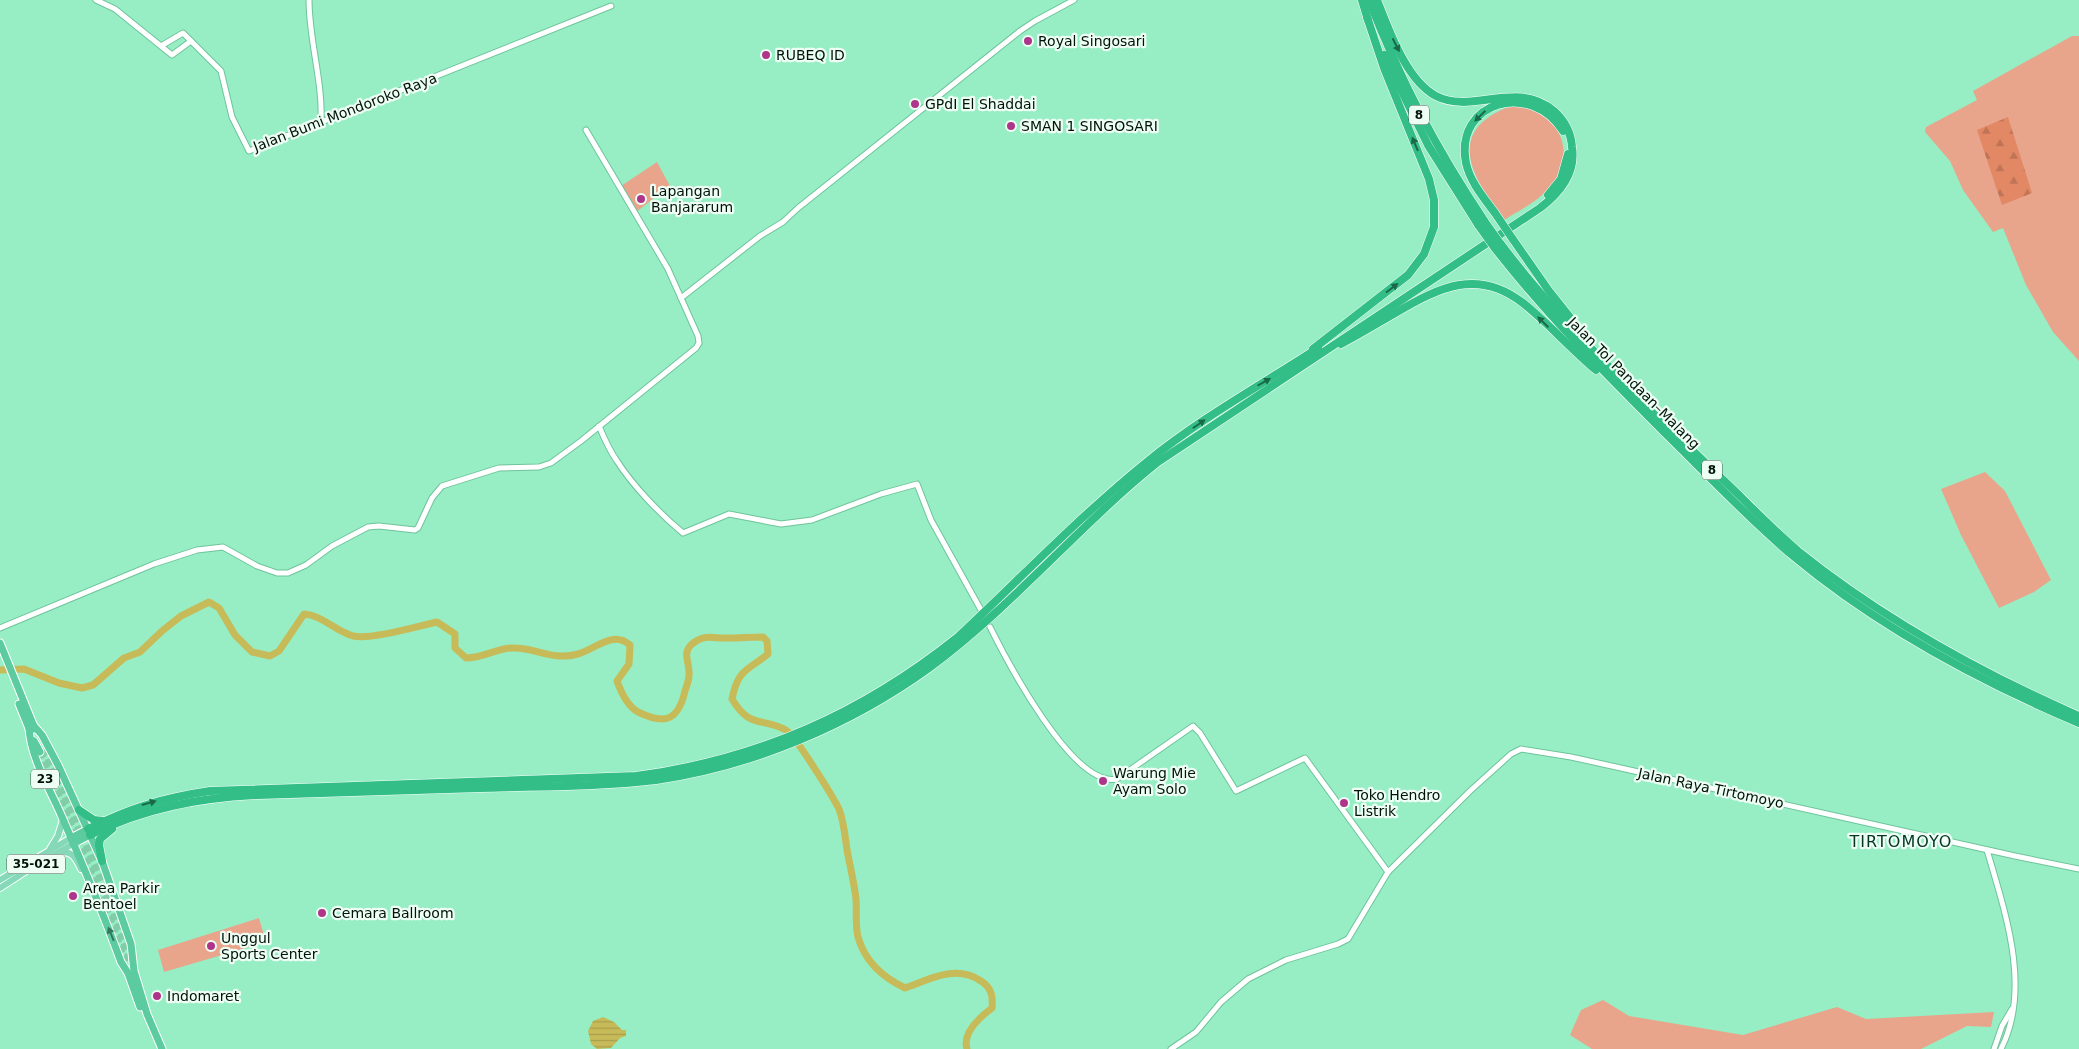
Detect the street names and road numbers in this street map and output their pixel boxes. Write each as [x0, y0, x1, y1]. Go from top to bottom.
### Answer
street label: Jalan Bumi Mondoroko Raya [250, 70, 439, 155]
road number: 8 [1409, 106, 1429, 124]
street label: Jalan Tol Pandaan–Malang [1564, 313, 1703, 452]
road number: 8 [1702, 460, 1722, 480]
street label: Jalan Raya Tirtomoyo [1636, 765, 1785, 811]
road number: 23 [31, 770, 59, 789]
road number: 35-021 [7, 854, 65, 874]

